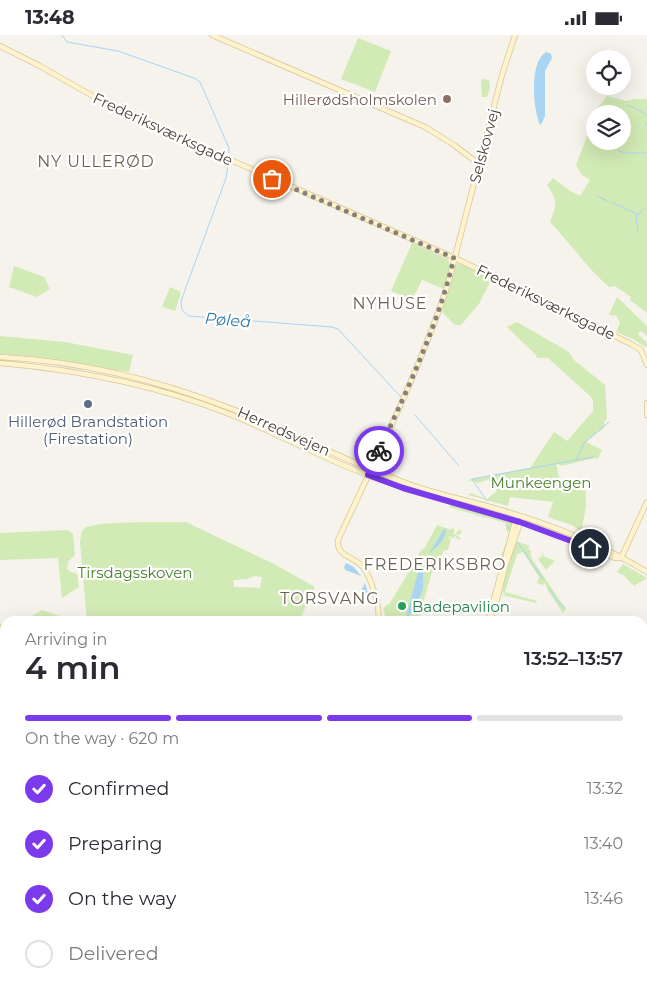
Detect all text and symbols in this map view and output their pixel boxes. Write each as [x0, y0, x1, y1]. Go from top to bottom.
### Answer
text: 13:48 [25, 6, 75, 29]
map controls [586, 50, 631, 150]
button: locate [586, 50, 631, 95]
street label: Frederiksværksgade [90, 88, 236, 170]
place label: Hillerødsholmskolen [283, 90, 437, 109]
marker: Hillerødsholmskolen [441, 93, 453, 105]
button: layers [586, 105, 631, 150]
street label: Selskovvej [465, 107, 503, 185]
district label: NY ULLERØD [37, 152, 155, 171]
pin [251, 158, 293, 200]
icon: bag [258, 165, 286, 193]
street label: Frederiksværksgade [473, 260, 619, 344]
district label: NYHUSE [353, 294, 427, 313]
water label: Pøleå [204, 309, 252, 331]
marker: Hillerød Brandstation (Firestation) [82, 398, 94, 410]
street label: Herredsvejen [235, 402, 333, 460]
place label: Hillerød Brandstation (Firestation) [8, 412, 168, 448]
courier [354, 426, 404, 476]
icon: bike [365, 437, 393, 465]
park label: Munkeengen [491, 473, 591, 492]
pin [569, 527, 611, 569]
icon: home [576, 534, 604, 562]
district label: FREDERIKSBRO [364, 555, 506, 574]
park label: Tirsdagsskoven [78, 563, 192, 582]
district label: TORSVANG [280, 589, 380, 608]
place label: Badepavilion [412, 597, 510, 616]
marker: Badepavilion [396, 600, 408, 612]
text: Arriving in [25, 630, 107, 649]
text: 13:52–13:57 [524, 647, 623, 670]
text: 4 min [25, 648, 120, 687]
text: On the way · 620 m [25, 729, 179, 748]
icon: check [25, 775, 53, 803]
text: Confirmed [68, 777, 169, 800]
text: 13:32 [587, 779, 623, 798]
icon: check [25, 830, 53, 858]
text: Preparing [68, 832, 163, 855]
text: 13:40 [584, 834, 623, 853]
icon: check [25, 885, 53, 913]
text: On the way [68, 887, 176, 910]
text: 13:46 [584, 889, 623, 908]
text: Delivered [68, 942, 159, 965]

